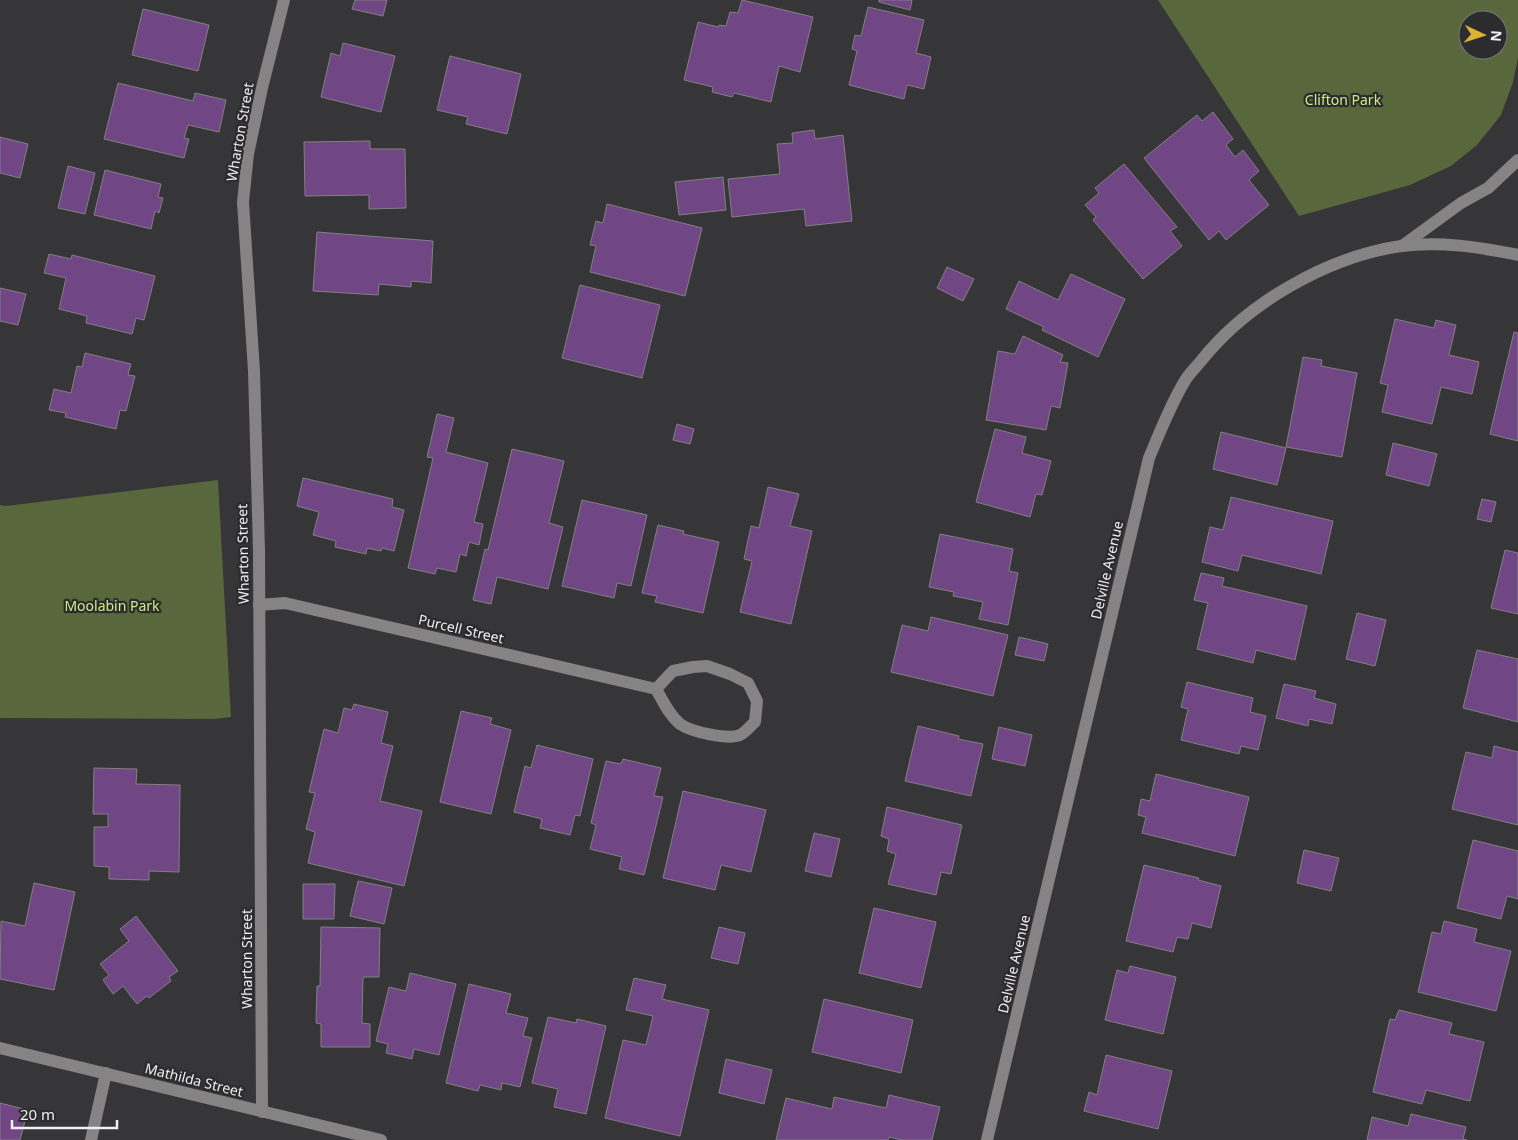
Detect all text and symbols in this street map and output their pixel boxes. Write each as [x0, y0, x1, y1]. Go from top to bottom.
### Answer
north arrow [1458, 10, 1508, 60]
text: N [1487, 30, 1506, 42]
street label: Wharton Street [221, 81, 258, 183]
park label: Clifton Park [1305, 90, 1382, 109]
street label: Wharton Street [232, 504, 253, 604]
street label: Delville Avenue [1086, 519, 1127, 621]
park label: Moolabin Park [64, 596, 160, 615]
street label: Purcell Street [416, 609, 506, 648]
street label: Wharton Street [237, 909, 256, 1009]
street label: Delville Avenue [993, 913, 1034, 1015]
street label: Mathilda Street [143, 1058, 245, 1101]
scale bar [12, 1098, 118, 1130]
text: 20 m [20, 1104, 55, 1124]

